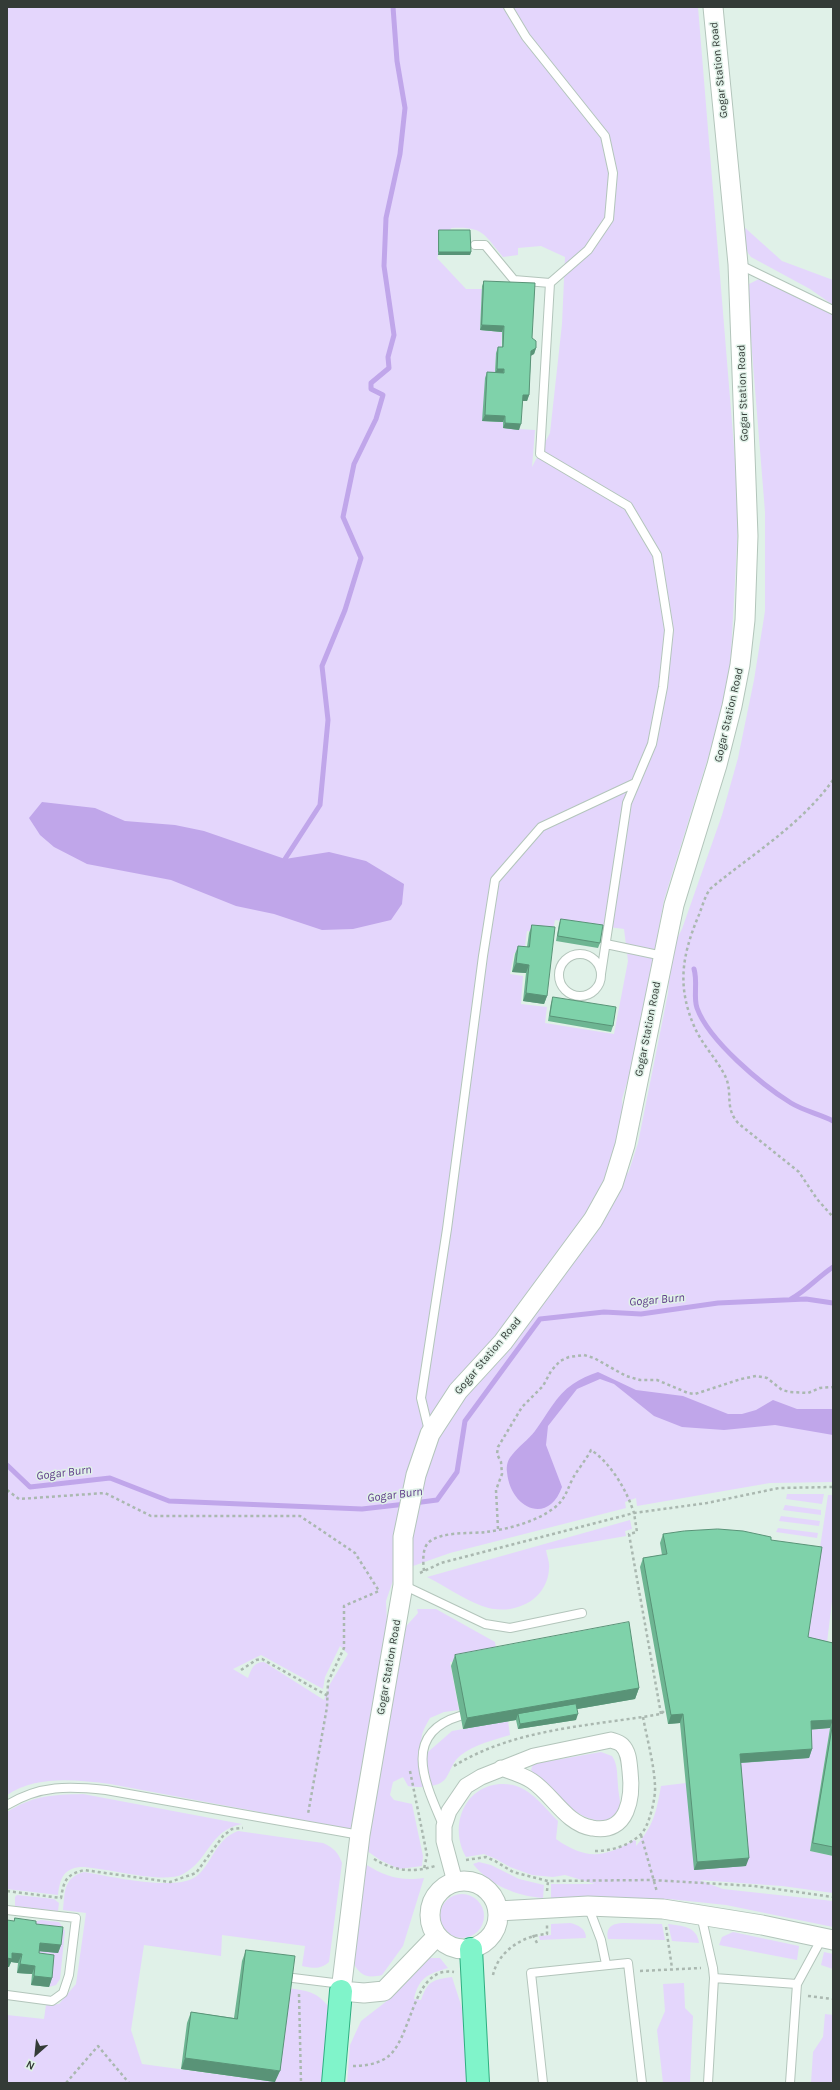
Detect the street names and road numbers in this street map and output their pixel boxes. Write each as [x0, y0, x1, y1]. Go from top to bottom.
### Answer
street label: Gogar Station Road [707, 21, 731, 119]
street label: Gogar Station Road [735, 344, 751, 442]
street label: Gogar Station Road [712, 666, 746, 764]
street label: Gogar Station Road [632, 980, 664, 1078]
street label: Gogar Station Road [452, 1315, 524, 1397]
street label: Gogar Station Road [374, 1618, 404, 1716]

